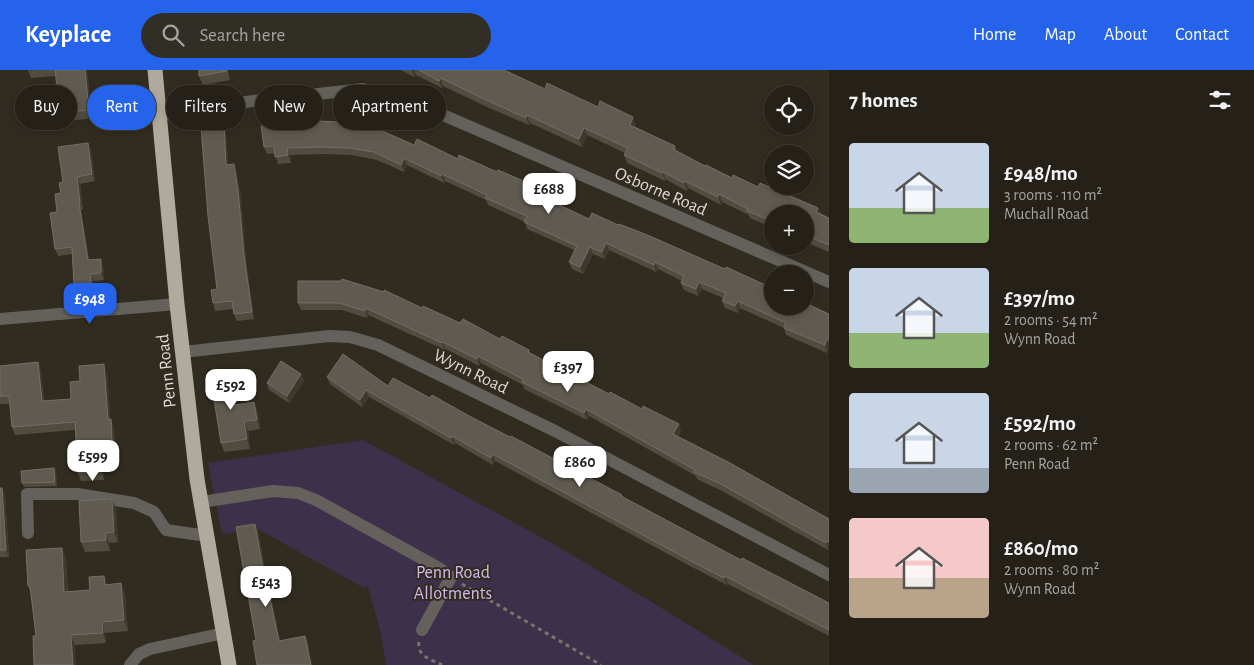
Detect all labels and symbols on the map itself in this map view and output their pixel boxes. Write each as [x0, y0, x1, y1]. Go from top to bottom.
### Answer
street label: Osborne Road [612, 164, 709, 219]
pin: £688 [519, 172, 579, 215]
pin: £948 [60, 282, 120, 325]
street label: Penn Road [154, 333, 180, 409]
street label: Wynn Road [430, 346, 511, 398]
pin: £397 [538, 350, 598, 393]
pin: £592 [201, 368, 261, 411]
pin: £599 [63, 440, 123, 482]
pin: £860 [550, 446, 610, 488]
park label: Penn Road Allotments [414, 564, 492, 603]
pin: £543 [236, 566, 296, 608]

